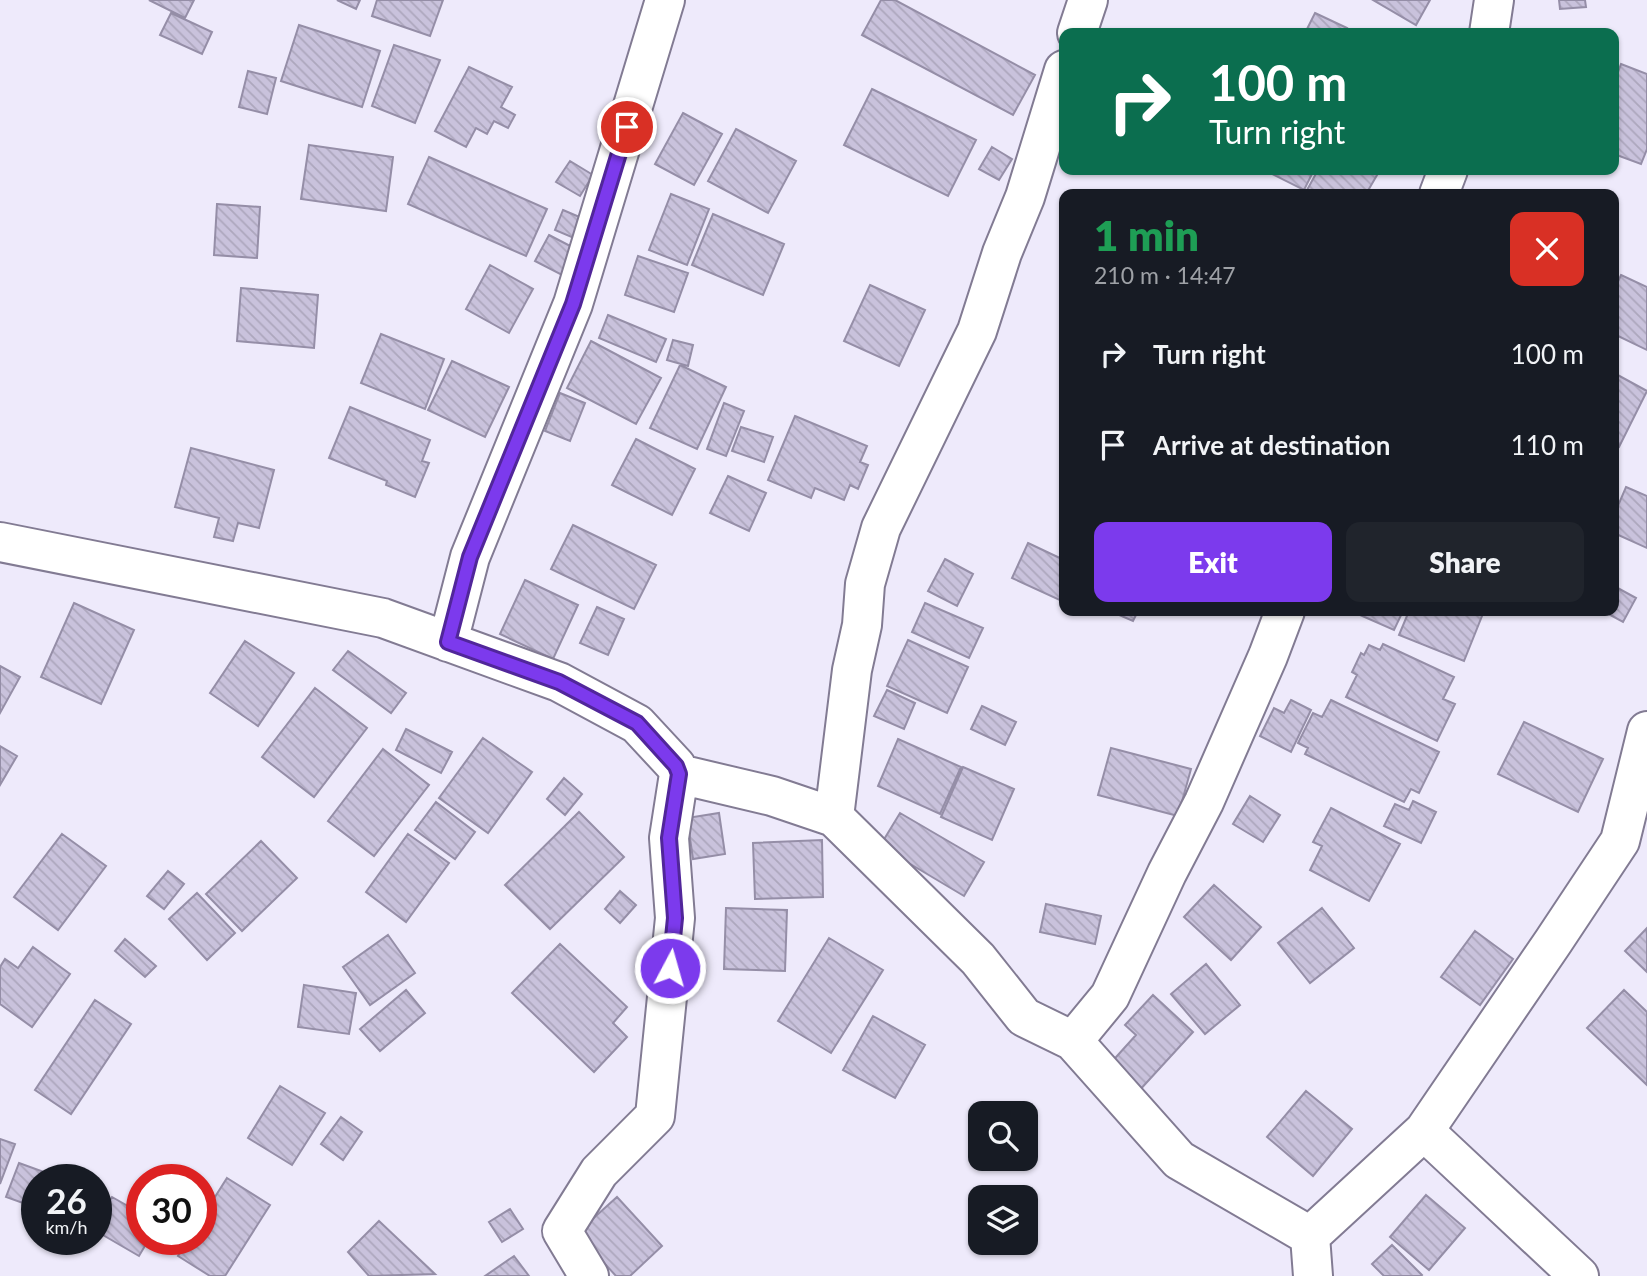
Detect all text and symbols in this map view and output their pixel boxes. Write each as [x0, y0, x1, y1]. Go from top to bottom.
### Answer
text: 100 m [1209, 53, 1347, 111]
icon: right [1094, 56, 1185, 147]
pin [597, 97, 657, 157]
icon: arrive [608, 108, 646, 146]
text: Turn right [1209, 112, 1345, 151]
text: 1 min [1094, 210, 1199, 260]
button: close [1510, 212, 1584, 286]
text: 210 m · 14:47 [1094, 261, 1236, 289]
icon: right [1094, 335, 1132, 373]
text: Turn right [1153, 338, 1266, 370]
text: 100 m [1511, 338, 1584, 370]
icon: arrive [1094, 426, 1132, 464]
text: Arrive at destination [1153, 429, 1390, 461]
text: 110 m [1511, 429, 1584, 461]
button: Exit [1094, 522, 1332, 602]
button: Share [1346, 522, 1584, 602]
position arrow [633, 931, 707, 1005]
map controls [968, 1101, 1038, 1255]
button: search [968, 1101, 1038, 1171]
speed limit sign: 30 [126, 1164, 217, 1255]
text: 26 [46, 1179, 87, 1221]
button: layers [968, 1185, 1038, 1255]
text: km/h [45, 1216, 88, 1238]

